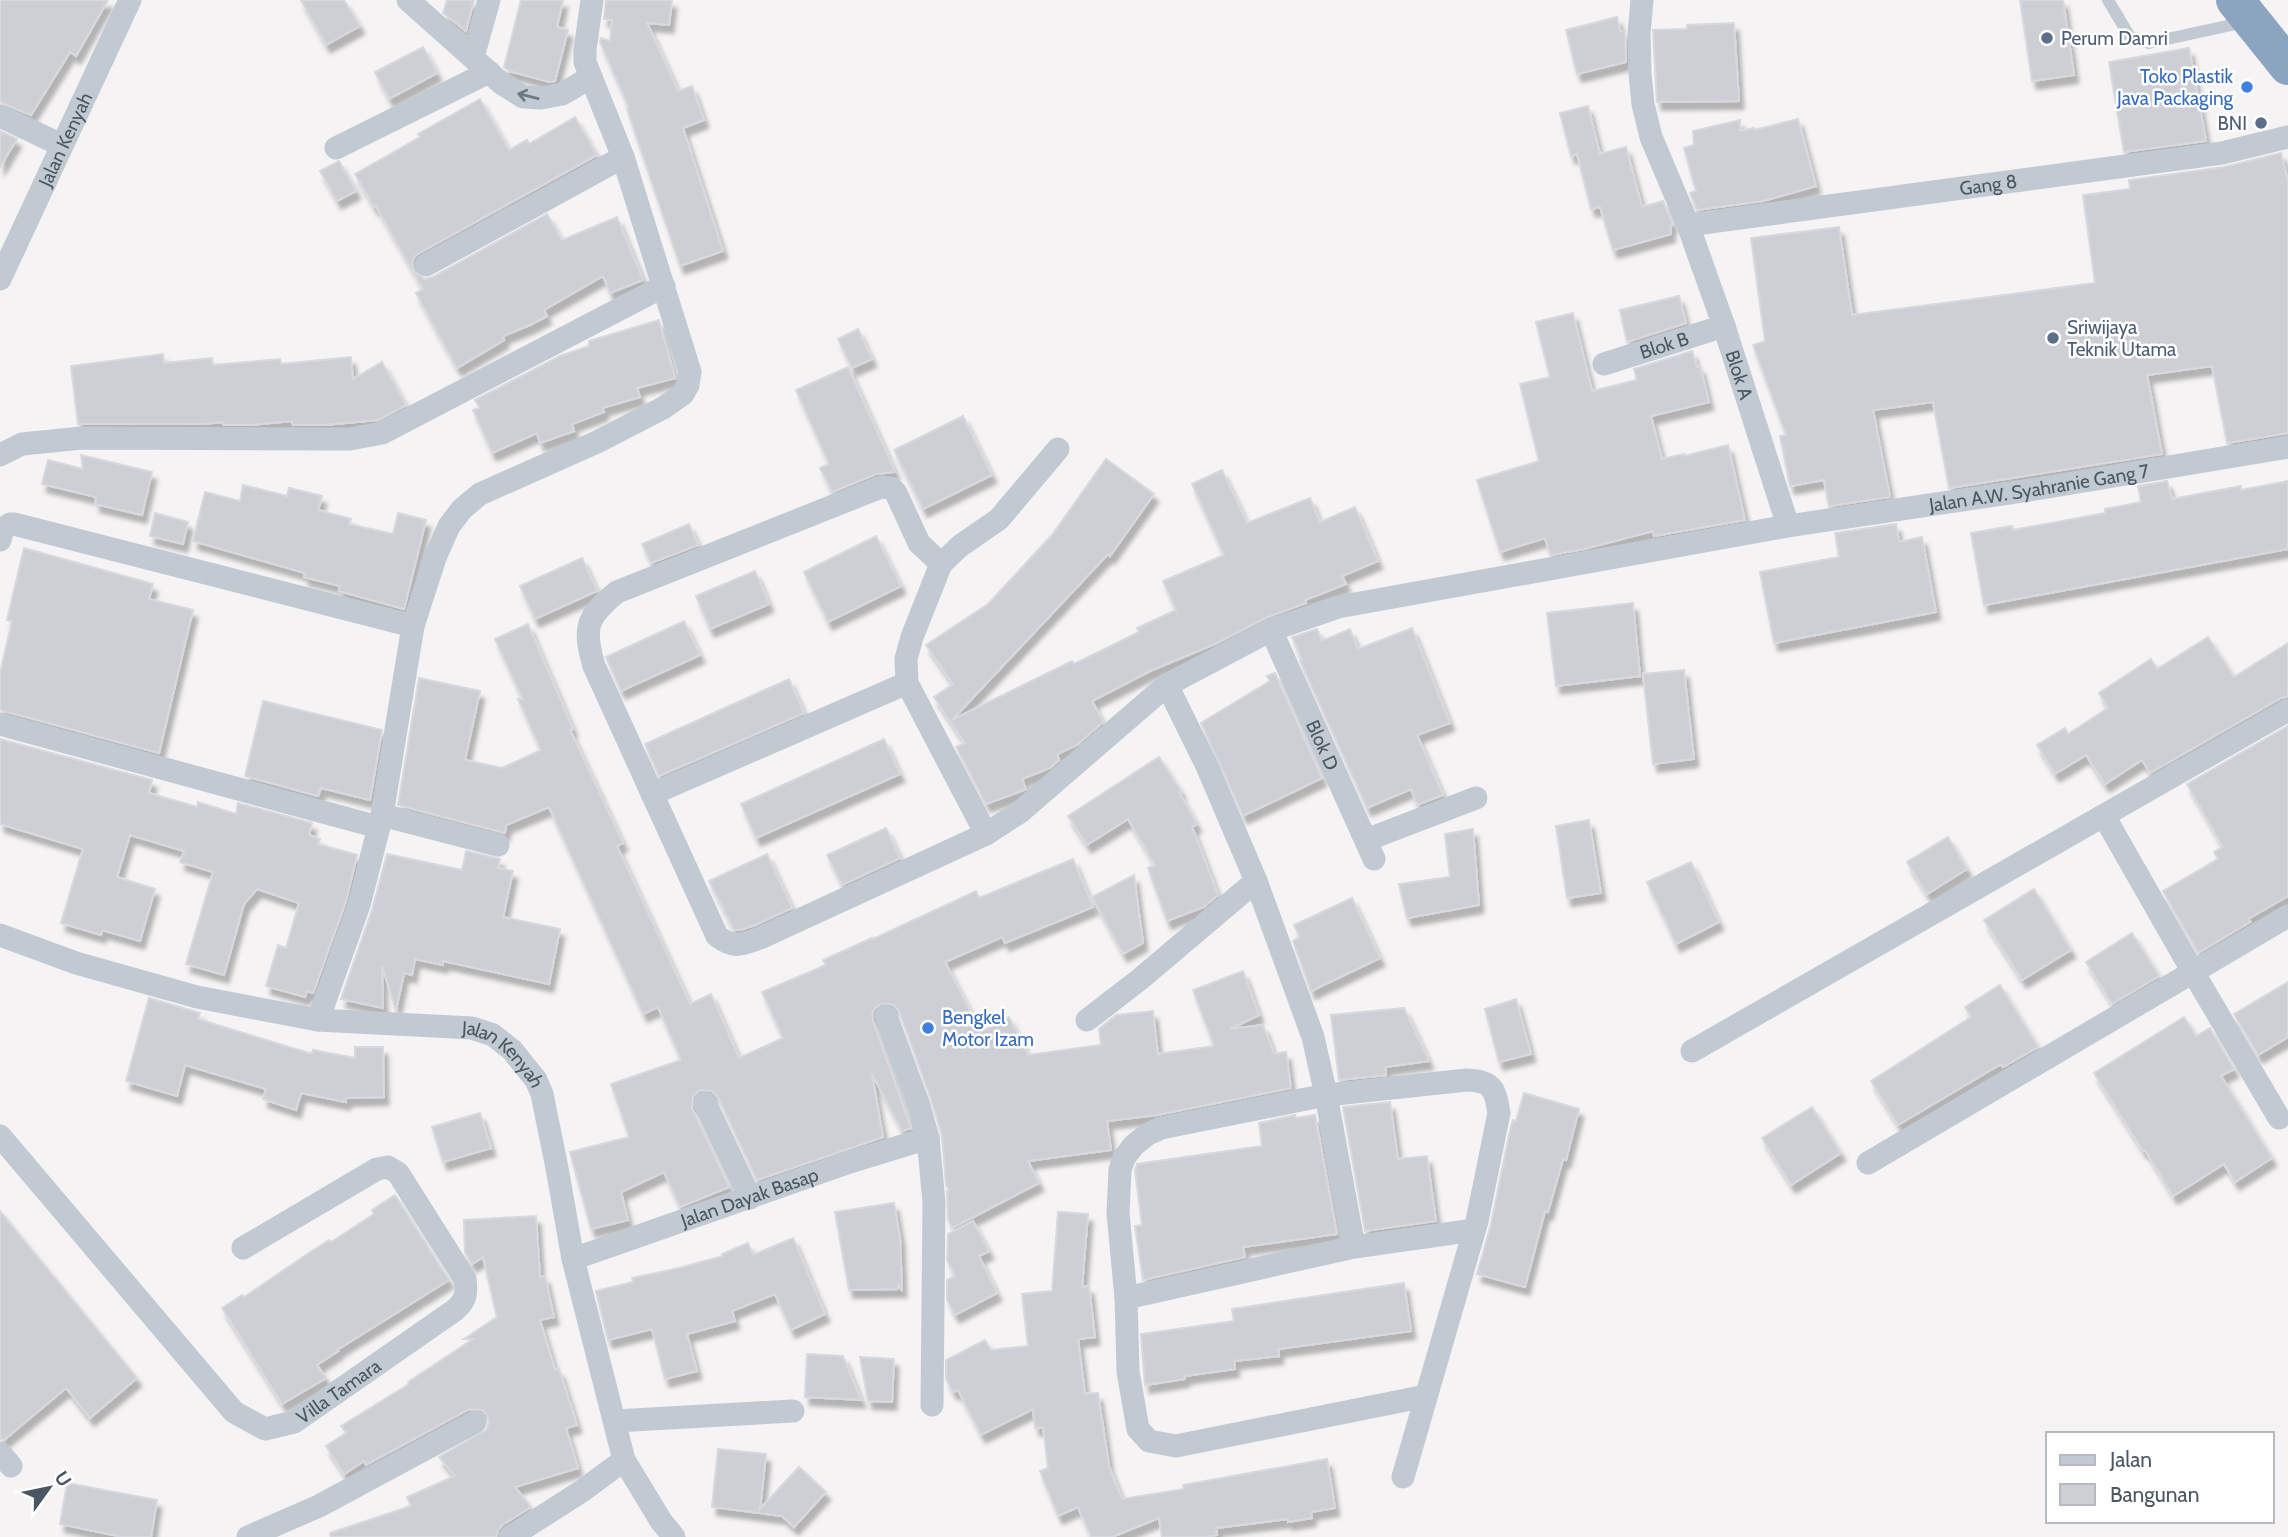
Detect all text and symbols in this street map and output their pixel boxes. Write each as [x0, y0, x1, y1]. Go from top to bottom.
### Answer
place label: Perum Damri [2061, 27, 2168, 50]
marker: Perum Damri [2039, 30, 2055, 46]
place label: Toko Plastik Java Packaging [2116, 65, 2234, 110]
marker: Toko Plastik Java Packaging [2239, 79, 2255, 95]
one-way arrow [518, 88, 540, 101]
street label: Jalan Kenyah [33, 89, 97, 191]
place label: BNI [2217, 112, 2247, 135]
marker: BNI [2253, 115, 2269, 131]
street label: Gang 8 [1958, 170, 2019, 200]
place label: Sriwijaya Teknik Utama [2067, 316, 2176, 361]
street label: Blok B [1637, 327, 1692, 364]
marker: Sriwijaya Teknik Utama [2045, 330, 2061, 346]
street label: Blok A [1720, 347, 1758, 403]
street label: Jalan A.W. Syahranie Gang 7 [1927, 459, 2151, 517]
street label: Blok D [1301, 716, 1344, 774]
place label: Bengkel Motor Izam [942, 1006, 1034, 1051]
street label: Jalan Kenyah [461, 1016, 549, 1091]
marker: Bengkel Motor Izam [920, 1020, 936, 1036]
street label: Jalan Dayak Basap [677, 1163, 822, 1233]
street label: Villa Tamara [292, 1354, 385, 1429]
legend [2046, 1432, 2274, 1523]
text: Jalan [2109, 1447, 2152, 1472]
north arrow [14, 1453, 84, 1523]
text: U [49, 1467, 76, 1491]
text: Bangunan [2110, 1482, 2199, 1507]

